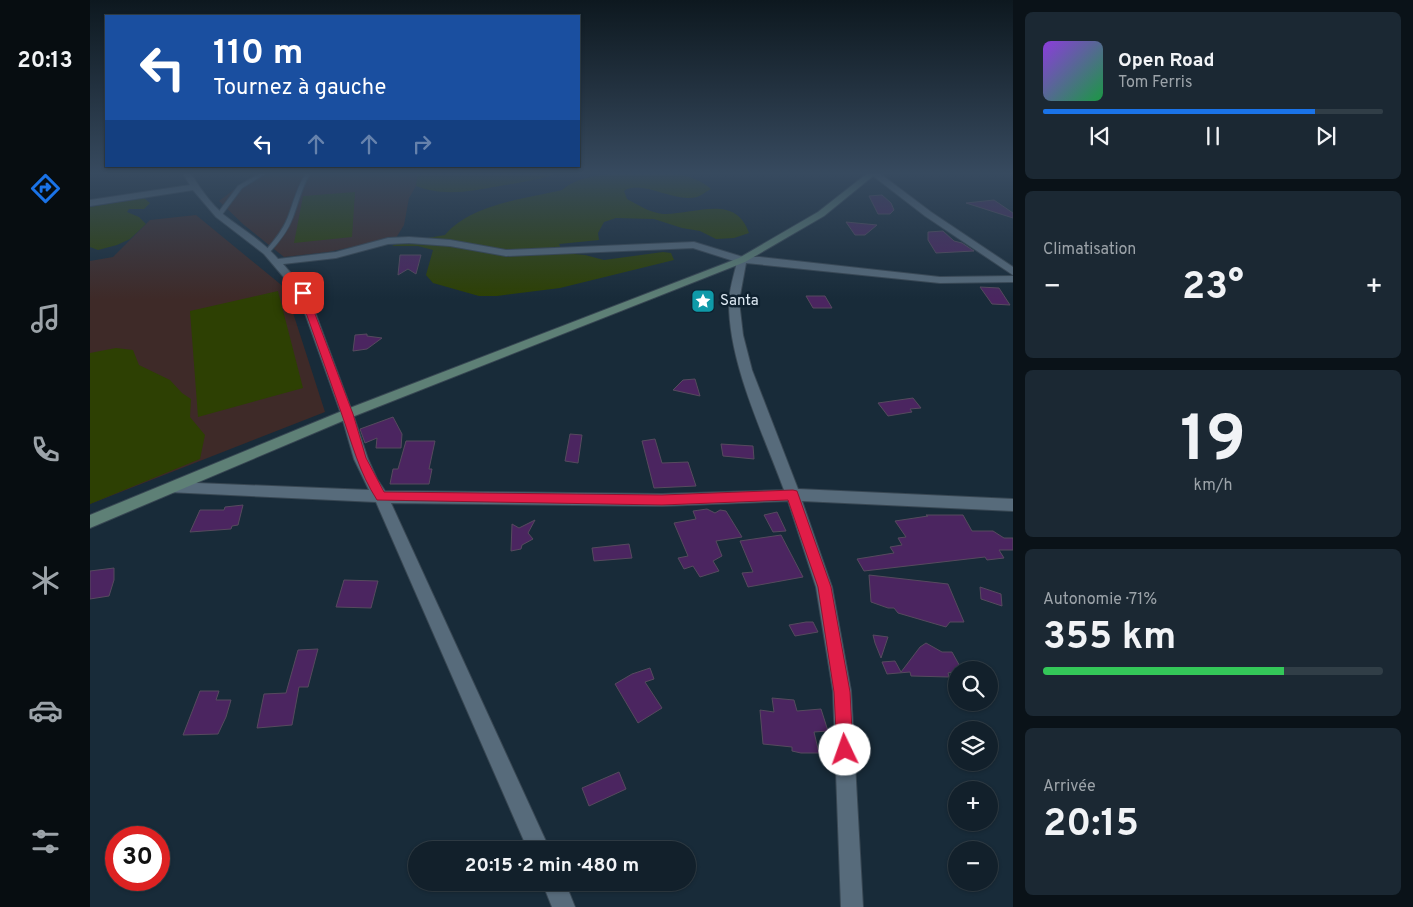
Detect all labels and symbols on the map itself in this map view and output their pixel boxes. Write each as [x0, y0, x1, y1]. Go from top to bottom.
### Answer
pin [282, 272, 324, 314]
place icon: Santa [690, 288, 716, 314]
place label: Santa [720, 292, 759, 311]
position arrow [818, 723, 870, 775]
speed limit sign: 30 [105, 826, 170, 891]

